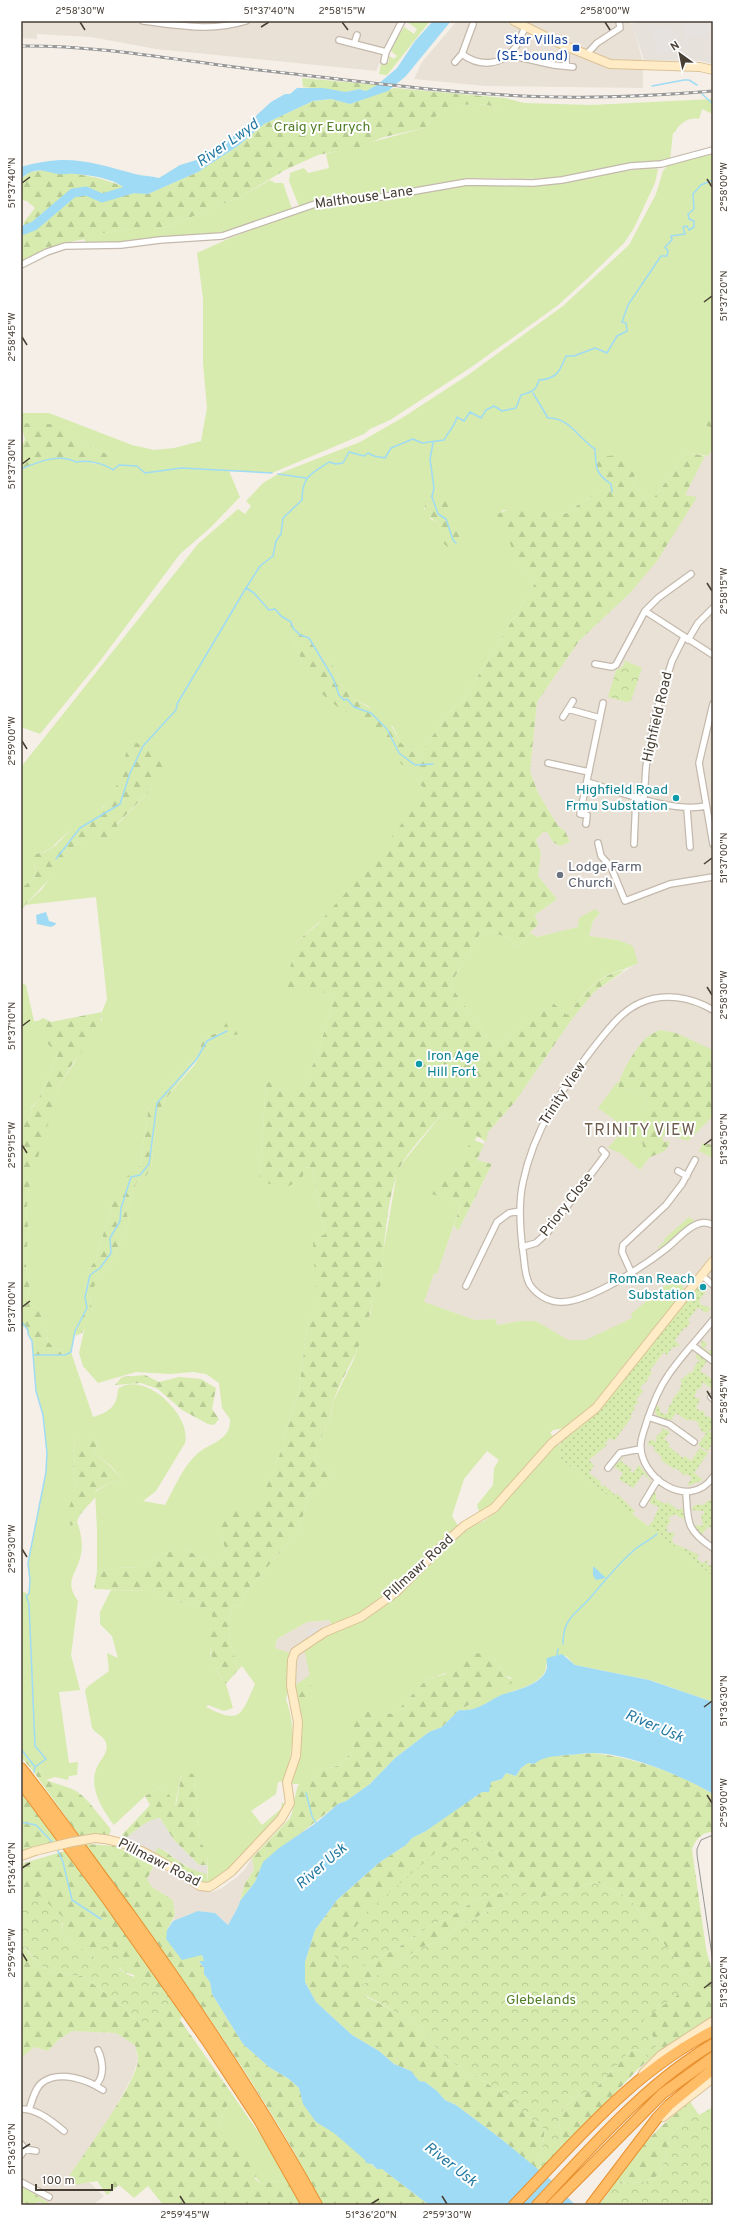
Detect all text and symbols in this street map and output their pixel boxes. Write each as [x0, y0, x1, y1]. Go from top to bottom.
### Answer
text: 2°58'30"W [55, 5, 105, 18]
text: 51°37'40"N [243, 5, 295, 18]
text: 2°58'15"W [318, 5, 366, 18]
text: 2°58'00"W [580, 5, 630, 18]
place label: Star Villas (SE-bound) [496, 32, 568, 65]
north arrow [660, 34, 700, 74]
text: N [668, 38, 682, 54]
marker: Star Villas (SE-bound) [571, 43, 581, 53]
water label: River Lwyd [193, 115, 263, 172]
park label: Craig yr Eurych [274, 119, 370, 136]
text: 51°37'40"N [6, 157, 19, 209]
text: 2°58'00"W [718, 162, 731, 212]
street label: Malthouse Lane [314, 183, 414, 213]
text: 51°37'20"N [718, 271, 731, 321]
text: 2°58'45"W [6, 312, 19, 362]
text: 51°37'30"N [6, 439, 19, 489]
text: 2°58'15"W [718, 567, 731, 615]
street label: Highfield Road [639, 670, 677, 764]
text: 2°59'00"W [6, 716, 19, 766]
place label: Highfield Road Frmu Substation [566, 782, 668, 815]
marker: Highfield Road Frmu Substation [671, 793, 681, 803]
text: 51°37'00"N [718, 832, 731, 884]
place label: Lodge Farm Church [568, 859, 642, 892]
marker: Lodge Farm Church [555, 870, 565, 880]
text: 2°58'30"W [718, 970, 731, 1020]
text: 51°37'10"N [6, 1002, 19, 1050]
place label: Iron Age Hill Fort [427, 1048, 479, 1081]
marker: Iron Age Hill Fort [414, 1059, 424, 1069]
street label: Trinity View [536, 1059, 590, 1129]
text: 51°36'50"N [718, 1113, 731, 1165]
district label: TRINITY VIEW [584, 1121, 696, 1141]
text: 2°59'15"W [6, 1122, 19, 1168]
street label: Priory Close [537, 1170, 597, 1240]
place label: Roman Reach Substation [609, 1271, 695, 1304]
text: 51°37'00"N [6, 1281, 19, 1333]
marker: Roman Reach Substation [698, 1282, 708, 1292]
text: 2°58'45"W [718, 1374, 731, 1424]
text: 2°59'30"W [6, 1524, 19, 1574]
street label: Pillmawr Road [380, 1531, 458, 1605]
text: 51°36'30"N [718, 1675, 731, 1727]
water label: River Usk [622, 1706, 686, 1748]
text: 2°59'00"W [718, 1778, 731, 1828]
street label: Pillmawr Road [115, 1835, 203, 1891]
water label: River Usk [293, 1839, 352, 1894]
text: 51°36'40"N [6, 1842, 19, 1894]
text: 2°59'45"W [6, 1928, 19, 1978]
text: 51°36'20"N [718, 1956, 731, 2008]
park label: Glebelands [506, 1992, 576, 2009]
text: 51°36'30"N [6, 2123, 19, 2175]
water label: River Usk [420, 2139, 480, 2192]
scale bar [36, 2166, 112, 2192]
text: 100 m [42, 2173, 75, 2189]
text: 2°59'45"W [160, 2209, 210, 2222]
text: 51°36'20"N [345, 2209, 397, 2222]
text: 2°59'30"W [422, 2209, 472, 2222]

